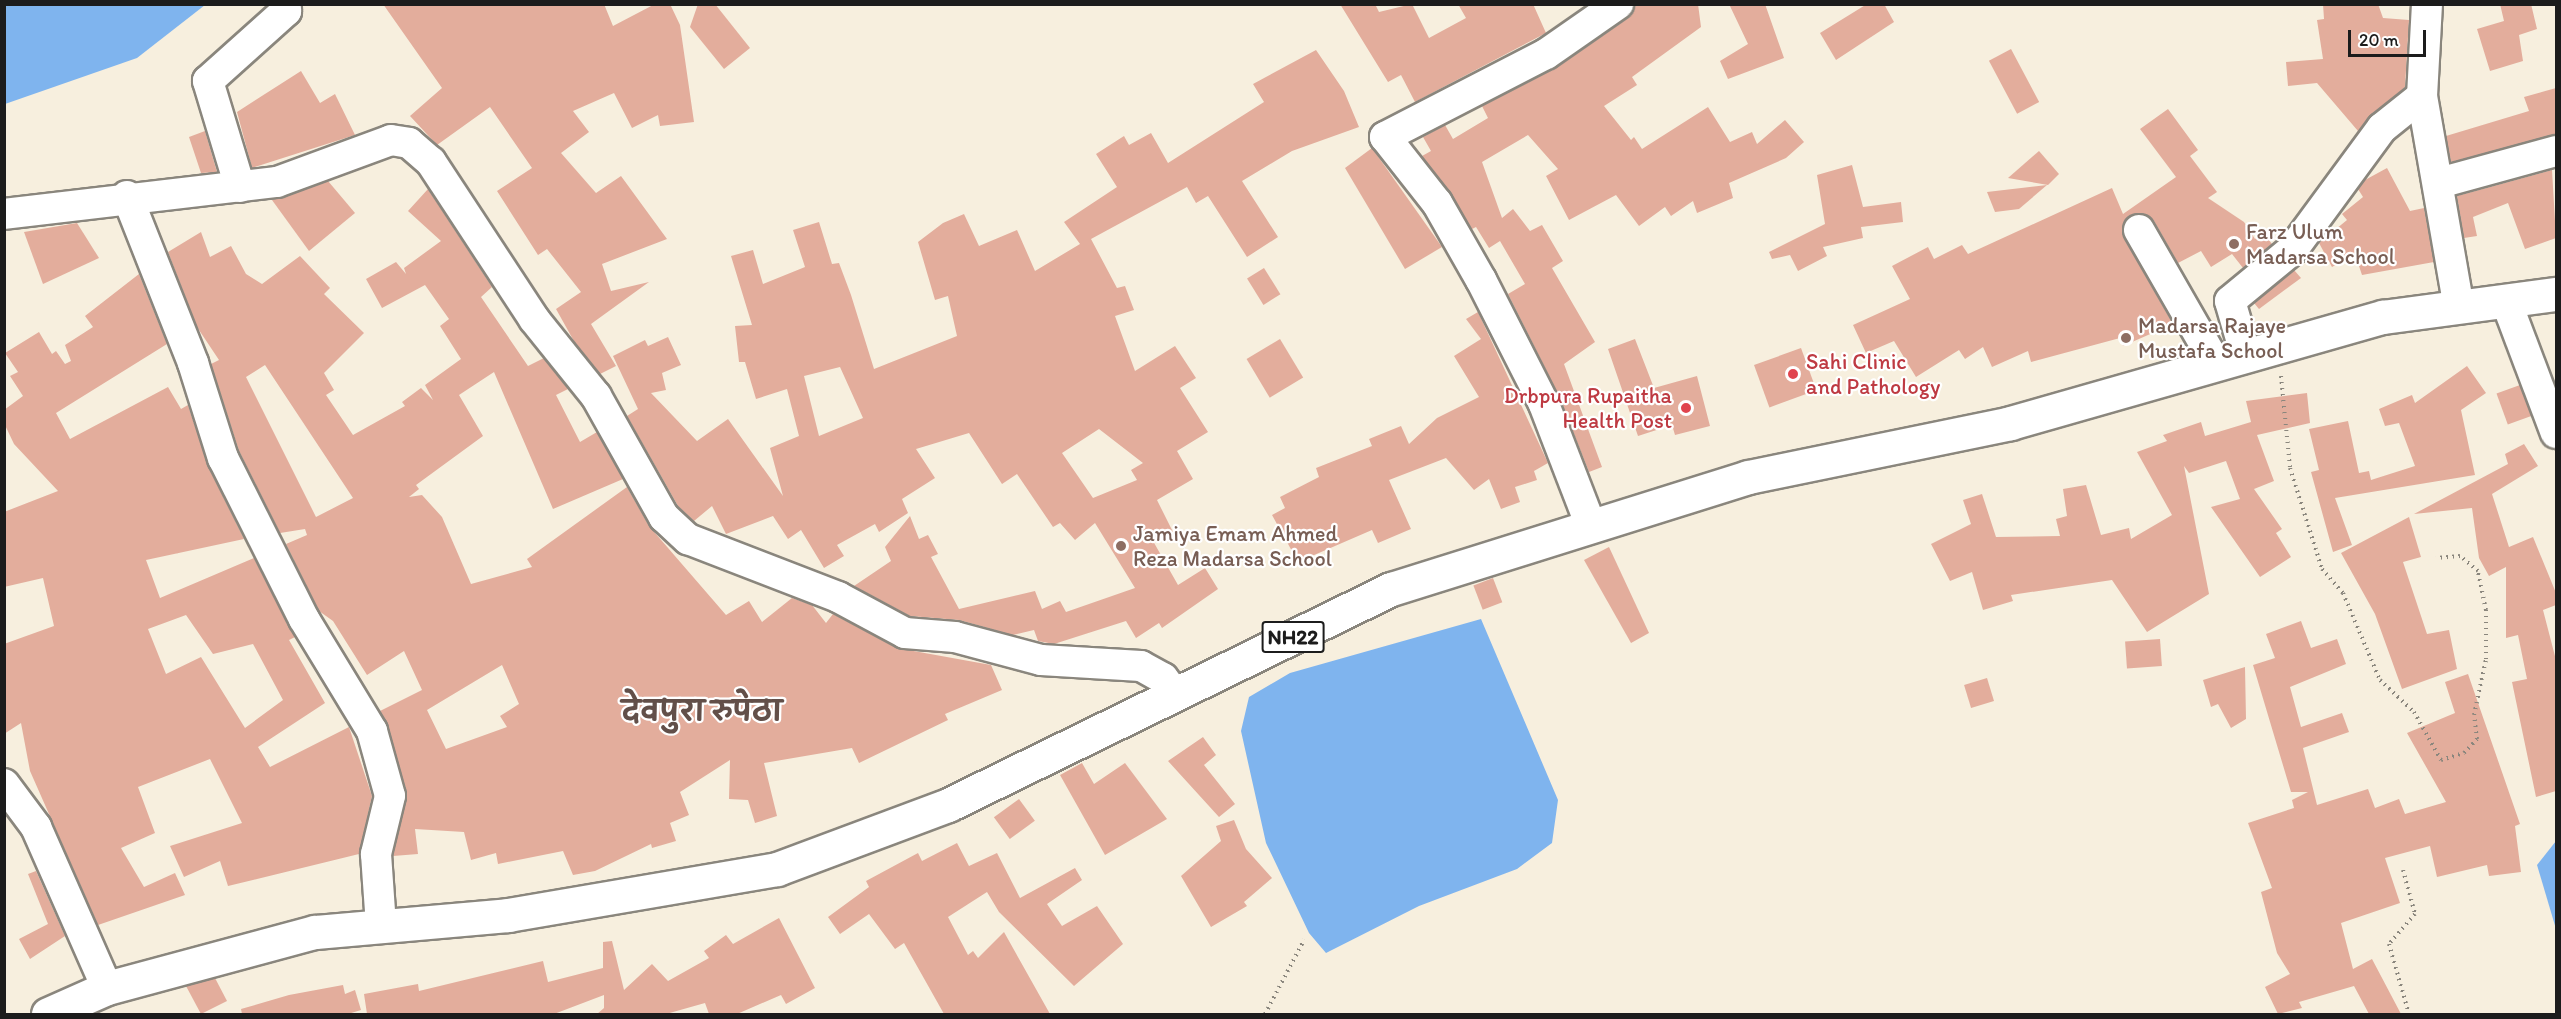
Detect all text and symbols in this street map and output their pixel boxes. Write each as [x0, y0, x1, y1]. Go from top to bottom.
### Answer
scale bar [2351, 18, 2429, 56]
text: 20 m [2359, 29, 2399, 51]
place label: Farz Ulum Madarsa School [2246, 218, 2395, 270]
marker: Farz Ulum Madarsa School [2227, 237, 2241, 251]
place label: Madarsa Rajaye Mustafa School [2138, 312, 2286, 364]
marker: Madarsa Rajaye Mustafa School [2119, 331, 2133, 345]
place label: Sahi Clinic and Pathology [1806, 348, 1940, 400]
marker: Sahi Clinic and Pathology [1784, 365, 1802, 383]
place label: Drbpura Rupaitha Health Post [1504, 382, 1672, 434]
marker: Drbpura Rupaitha Health Post [1677, 399, 1695, 417]
place label: Jamiya Emam Ahmed Reza Madarsa School [1133, 520, 1336, 572]
marker: Jamiya Emam Ahmed Reza Madarsa School [1114, 539, 1128, 553]
road number: NH22 [1262, 619, 1324, 655]
district label: देवपुरा रुपेठा [622, 694, 782, 728]

